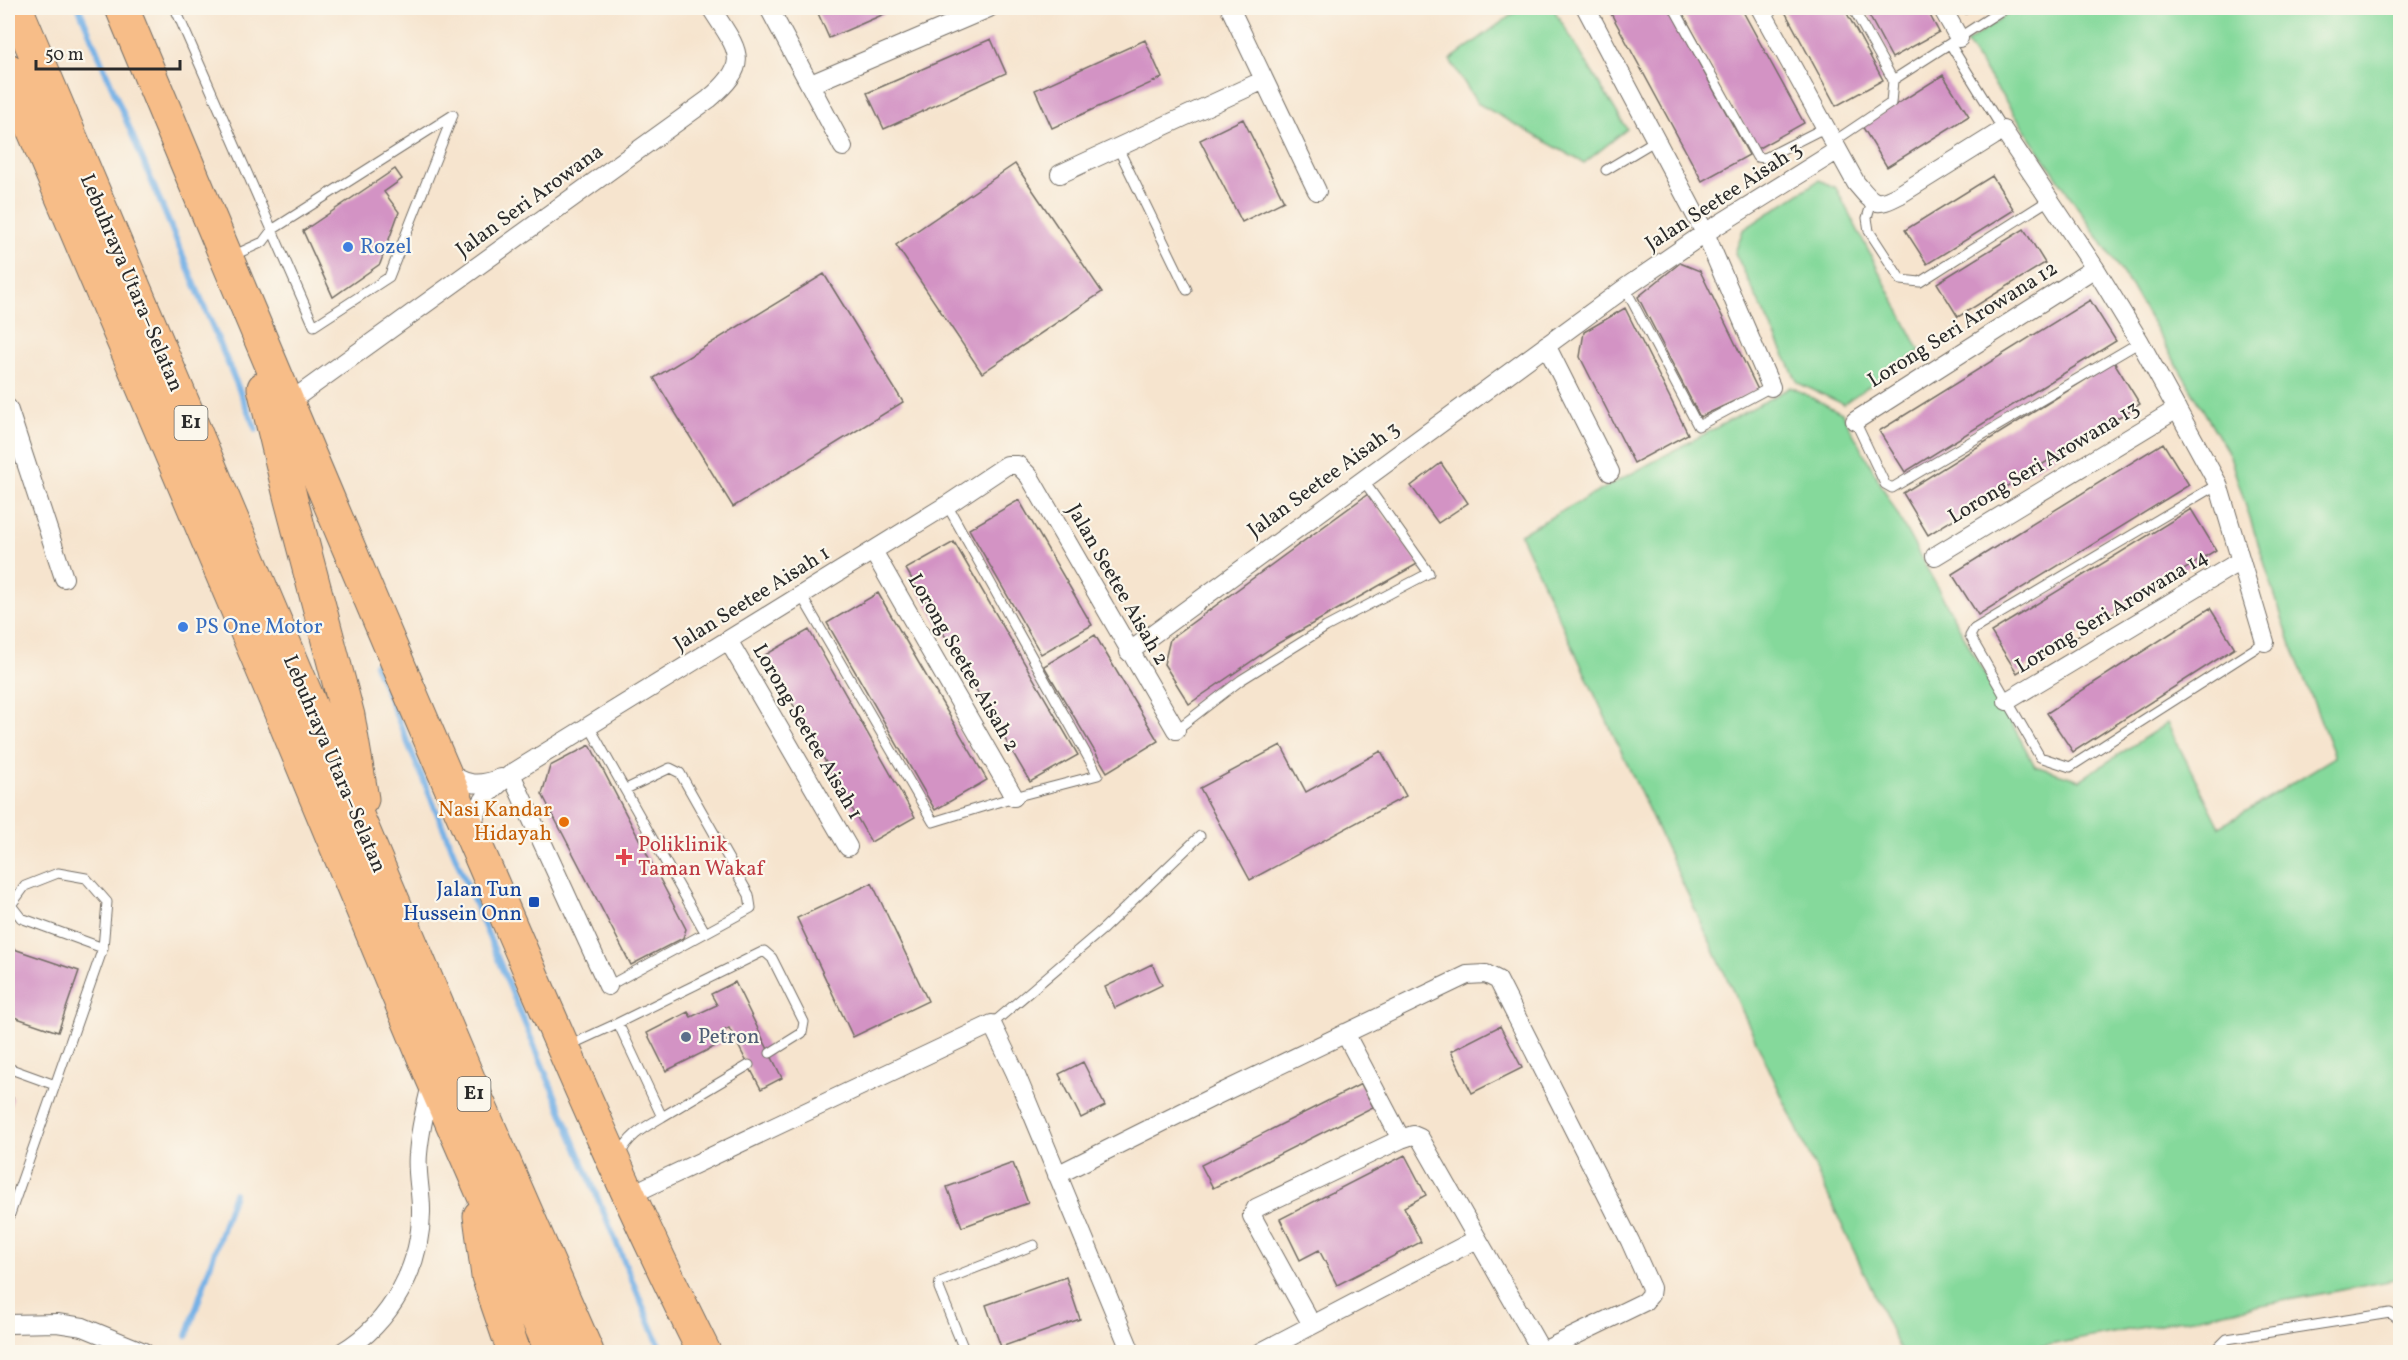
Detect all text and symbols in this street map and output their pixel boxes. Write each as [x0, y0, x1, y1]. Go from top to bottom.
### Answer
scale bar [36, 33, 180, 71]
text: 50 m [45, 43, 84, 68]
street label: Jalan Seetee Aisah 3 [1640, 135, 1808, 259]
street label: Jalan Seri Arowana [450, 138, 610, 264]
street label: Lebuhraya Utara–Selatan [72, 170, 190, 396]
place label: Rozel [360, 233, 412, 262]
marker: Rozel [341, 240, 355, 254]
street label: Lorong Seri Arowana 12 [1862, 255, 2064, 395]
street label: Lorong Seri Arowana 13 [1943, 394, 2145, 532]
road number: E1 [174, 406, 207, 440]
street label: Jalan Seetee Aisah 3 [1242, 415, 1406, 545]
street label: Jalan Seetee Aisah 2 [1059, 499, 1175, 671]
street label: Jalan Seetee Aisah 1 [668, 539, 836, 659]
street label: Lorong Seri Arowana 14 [2010, 543, 2214, 681]
street label: Lorong Seetee Aisah 2 [900, 568, 1026, 758]
place label: PS One Motor [195, 613, 323, 642]
marker: PS One Motor [176, 620, 190, 634]
street label: Lorong Seetee Aisah 1 [745, 639, 869, 825]
street label: Lebuhraya Utara–Selatan [275, 651, 393, 877]
place label: Nasi Kandar Hidayah [438, 796, 552, 849]
marker: Nasi Kandar Hidayah [557, 815, 571, 829]
place label: Poliklinik Taman Wakaf [638, 831, 766, 884]
marker: Poliklinik Taman Wakaf [615, 848, 633, 866]
place label: Jalan Tun Hussein Onn [403, 876, 522, 929]
marker: Jalan Tun Hussein Onn [527, 895, 541, 909]
place label: Petron [698, 1023, 760, 1052]
marker: Petron [679, 1030, 693, 1044]
road number: E1 [458, 1077, 490, 1111]

